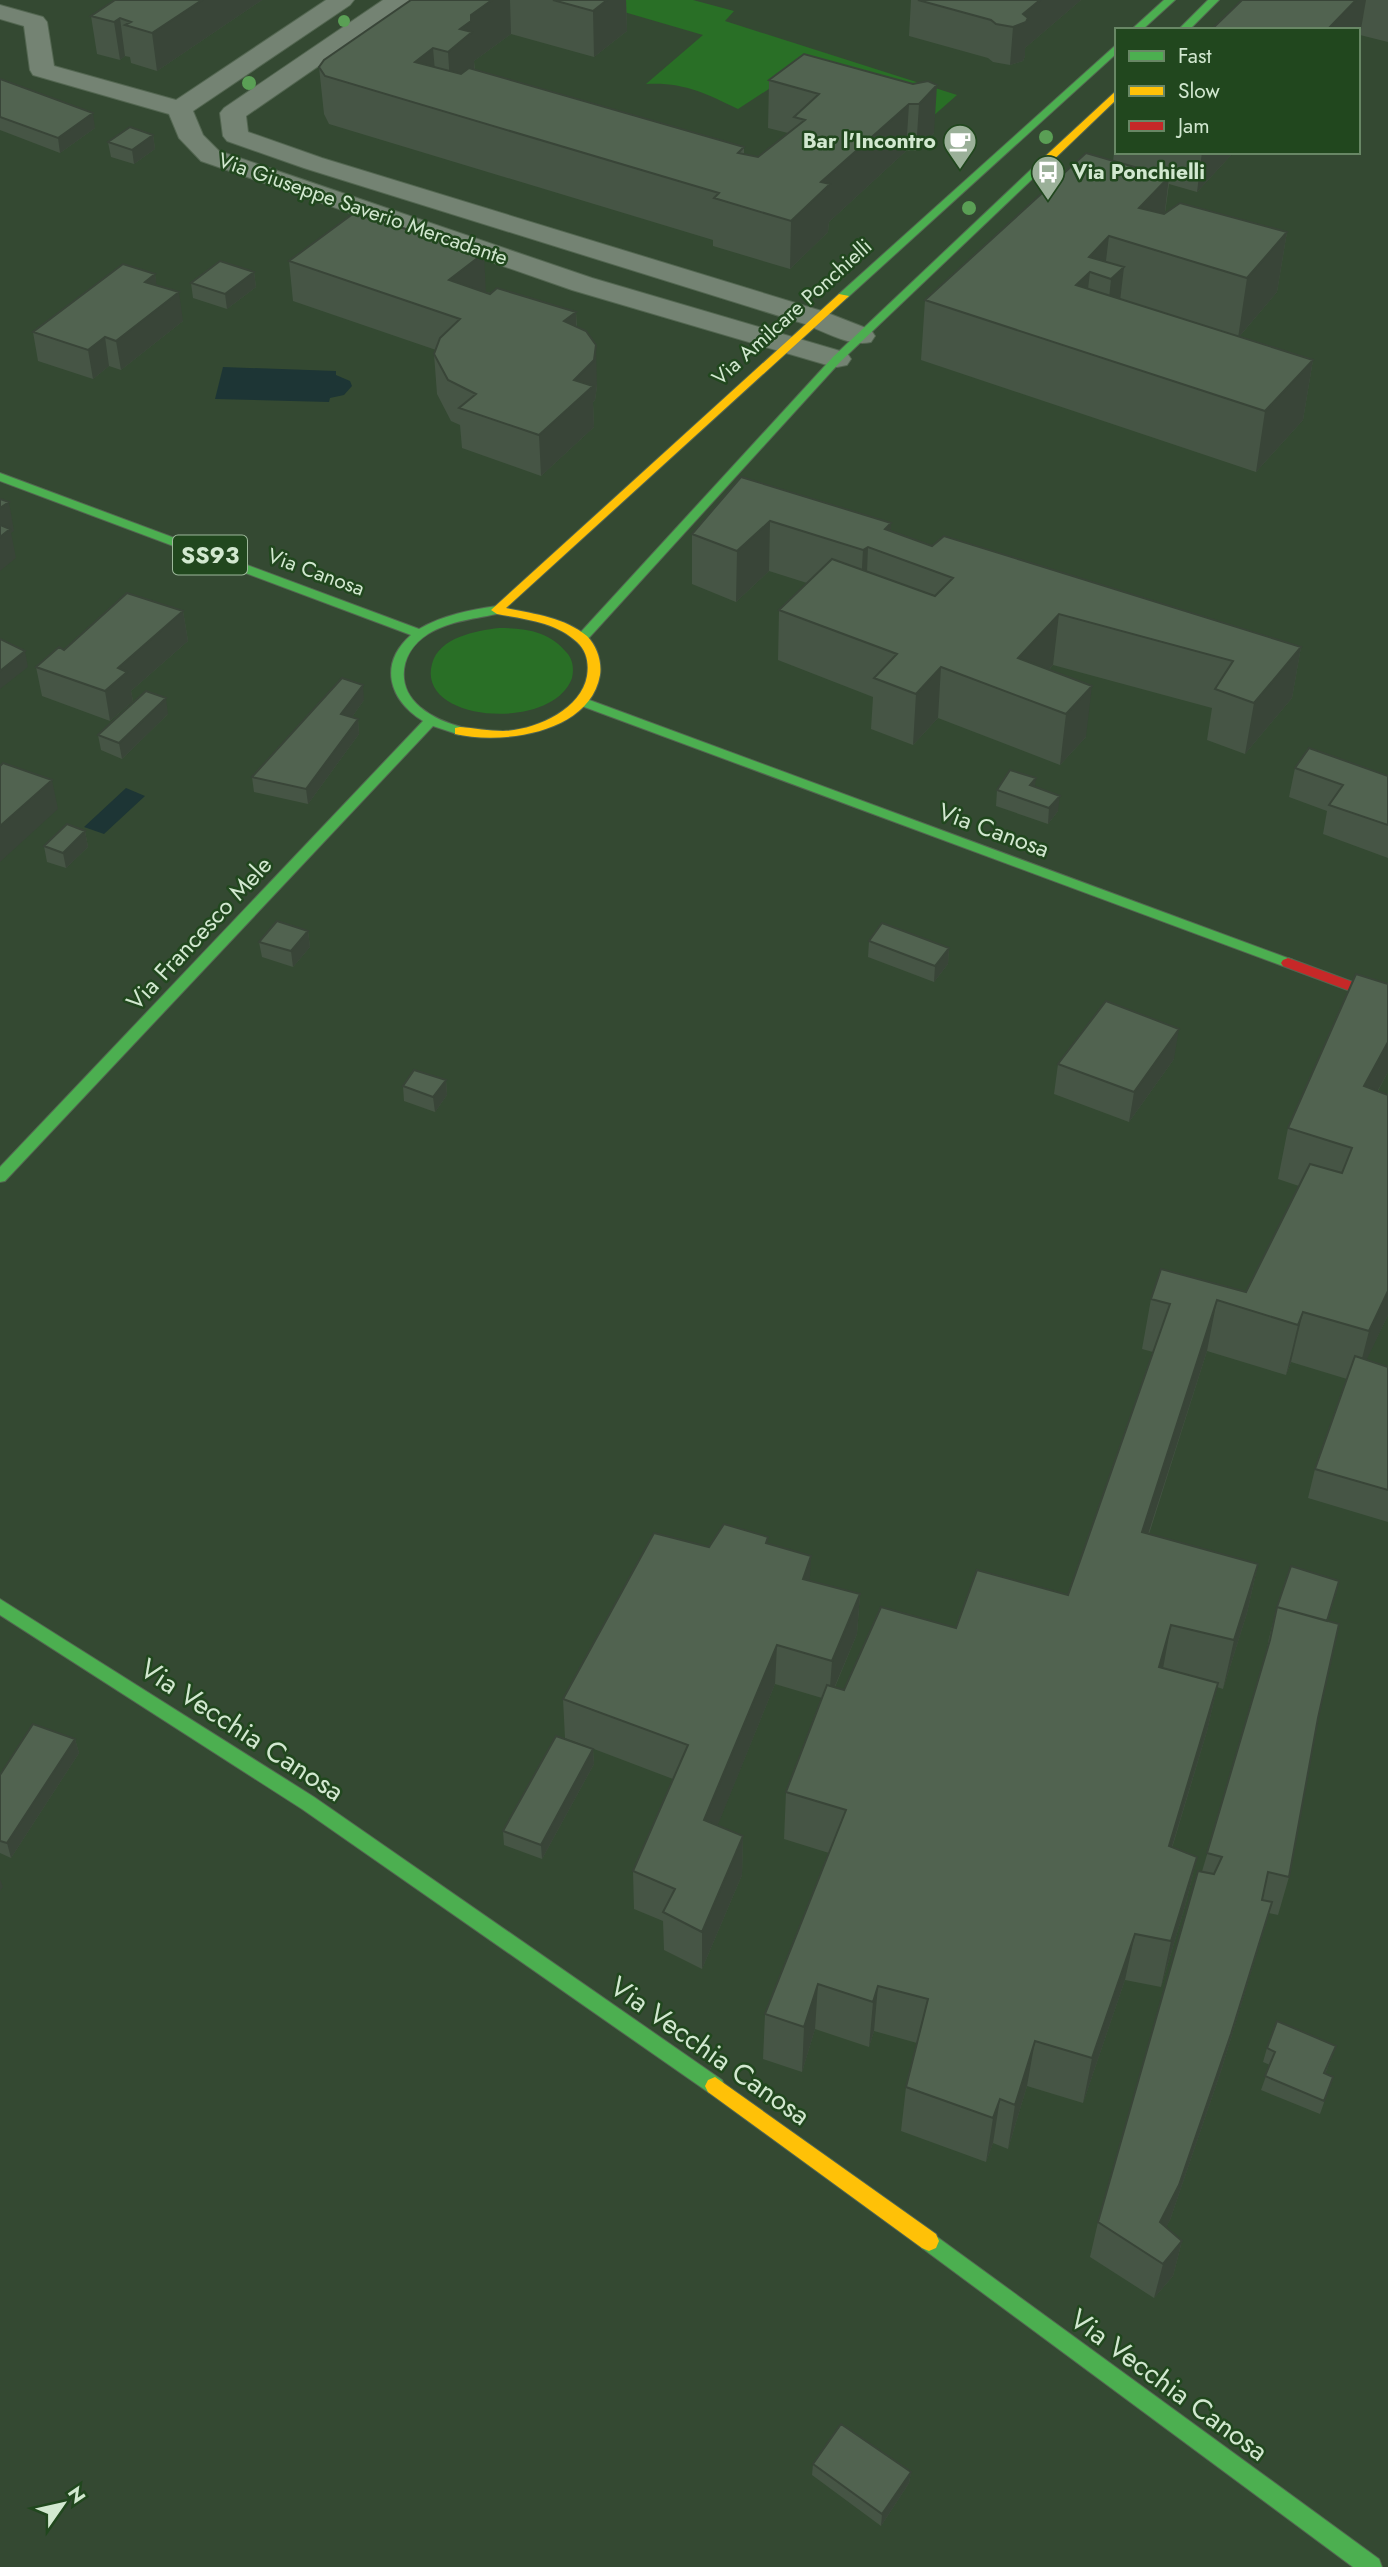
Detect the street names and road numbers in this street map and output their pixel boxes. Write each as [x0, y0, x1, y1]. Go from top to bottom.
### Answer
street label: Via Giuseppe Saverio Mercadante [214, 145, 512, 273]
street label: Via Amilcare Ponchielli [705, 232, 879, 392]
road number: SS93 [173, 536, 247, 575]
street label: Via Canosa [263, 541, 369, 603]
street label: Via Canosa [934, 794, 1054, 866]
street label: Via Francesco Mele [118, 848, 280, 1018]
street label: Via Vecchia Canosa [132, 1648, 352, 1812]
street label: Via Vecchia Canosa [601, 1966, 819, 2136]
street label: Via Vecchia Canosa [1061, 2299, 1277, 2471]

